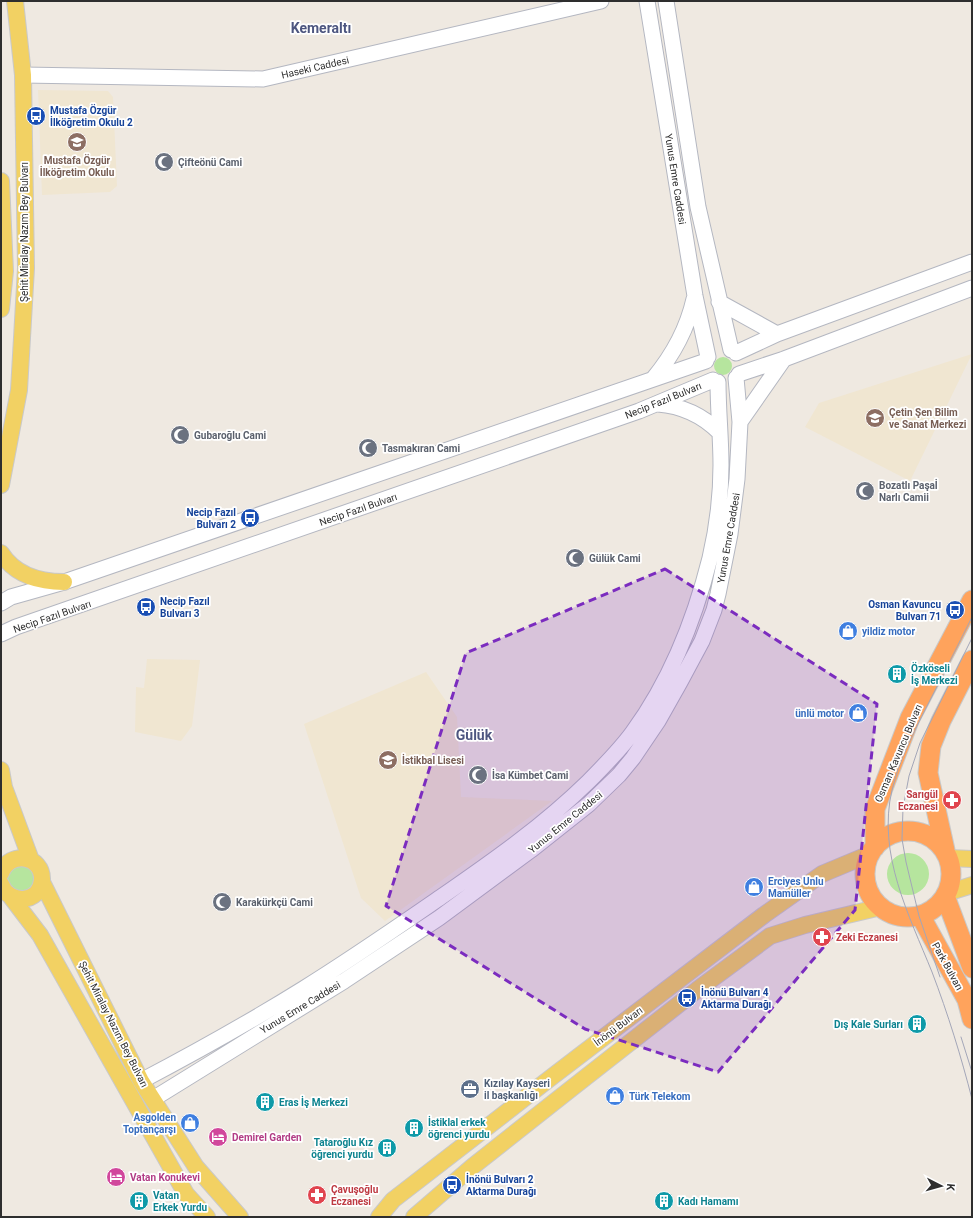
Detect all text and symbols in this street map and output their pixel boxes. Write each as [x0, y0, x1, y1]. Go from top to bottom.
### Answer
district label: Kemeraltı [291, 20, 351, 36]
street label: Haseki Caddesi [280, 54, 350, 81]
place label: Mustafa Özgür İlköğretim Okulu 2 [50, 103, 133, 128]
bus stop icon: Mustafa Özgür İlköğretim Okulu 2 [25, 105, 47, 127]
school or university icon: Mustafa Özgür İlköğretim Okulu [66, 131, 88, 153]
street label: Yunus Emre Caddesi [663, 133, 688, 225]
mosque icon: Çifteönü Cami [153, 151, 175, 173]
place label: Mustafa Özgür İlköğretim Okulu [40, 153, 115, 178]
place label: Çifteönü Cami [178, 157, 242, 168]
street label: Şehit Miralay Nazım Bey Bulvarı [19, 162, 30, 302]
street label: Necip Fazıl Bulvarı [623, 380, 703, 421]
school or university icon: Çetin Şen Bilim ve Sanat Merkezi [864, 407, 886, 429]
place label: Çetin Şen Bilim ve Sanat Merkezi [889, 407, 967, 430]
mosque icon: Gubaroğlu Cami [169, 424, 191, 446]
place label: Gubaroğlu Cami [194, 430, 267, 441]
mosque icon: Tasmakıran Cami [357, 437, 379, 459]
place label: Tasmakıran Cami [382, 443, 461, 454]
place label: Bozatlı Paşaİ Narlı Camii [879, 478, 938, 503]
mosque icon: Bozatlı Paşaİ Narlı Camii [854, 480, 876, 502]
street label: Necip Fazıl Bulvarı [318, 491, 399, 528]
street label: Yunus Emre Caddesi [715, 492, 742, 584]
place label: Necip Fazıl Bulvarı 2 [186, 507, 236, 530]
bus stop icon: Necip Fazıl Bulvarı 2 [239, 507, 261, 529]
mosque icon: Gülük Cami [564, 547, 586, 569]
place label: Gülük Cami [589, 553, 641, 564]
bus stop icon: Necip Fazıl Bulvarı 3 [135, 596, 157, 618]
place label: Necip Fazıl Bulvarı 3 [160, 596, 210, 619]
street label: Necip Fazıl Bulvarı [12, 598, 93, 635]
place label: Osman Kavuncu Bulvarı 71 [868, 599, 941, 622]
bus stop icon: Osman Kavuncu Bulvarı 71 [944, 599, 966, 621]
shop icon: yildiz motor [837, 620, 859, 642]
place label: yildiz motor [862, 626, 915, 637]
place label: Özköseli İş Merkezi [911, 661, 958, 686]
building icon: Özköseli İş Merkezi [886, 663, 908, 685]
shop icon: ünlü motor [847, 702, 869, 724]
street label: Osman Kavuncu Bulvarı [873, 703, 924, 804]
place label: ünlü motor [795, 708, 844, 719]
district label: Gülük [456, 727, 493, 743]
school or university icon: İstikbal Lisesi [377, 749, 399, 771]
place label: İstikbal Lisesi [402, 753, 464, 766]
mosque icon: İsa Kümbet Cami [467, 764, 489, 786]
place label: İsa Kümbet Cami [492, 768, 569, 781]
street label: Yunus Emre Caddesi [526, 789, 604, 856]
place label: Sarıgül Eczanesi [898, 789, 938, 812]
pharmacy icon: Sarıgül Eczanesi [941, 789, 963, 811]
shop icon: Erciyes Unlu Mamüller [743, 876, 765, 898]
place label: Erciyes Unlu Mamüller [768, 876, 824, 899]
mosque icon: Karakürkçü Cami [211, 891, 233, 913]
place label: Karakürkçü Cami [236, 897, 313, 908]
pharmacy icon: Zeki Eczanesi [811, 926, 833, 948]
place label: Zeki Eczanesi [836, 932, 898, 943]
street label: Park Bulvarı [930, 940, 965, 992]
street label: Şehit Miralay Nazım Bey Bulvarı [77, 959, 150, 1089]
street label: Yunus Emre Caddesi [258, 979, 342, 1036]
place label: İnönü Bulvarı 4 Aktarma Durağı [701, 985, 772, 1010]
bus stop icon: İnönü Bulvarı 4 Aktarma Durağı [676, 987, 698, 1009]
street label: İnönü Bulvarı [591, 1004, 645, 1048]
building icon: Dış Kale Surları [906, 1013, 928, 1035]
place label: Dış Kale Surları [834, 1019, 903, 1030]
office icon: Kızılay Kayseri il başkanlığı [459, 1078, 481, 1100]
place label: Kızılay Kayseri il başkanlığı [484, 1078, 550, 1101]
shop icon: Türk Telekom [604, 1085, 626, 1107]
building icon: Eras İş Merkezi [254, 1091, 276, 1113]
place label: Türk Telekom [629, 1091, 691, 1102]
place label: Eras İş Merkezi [279, 1095, 348, 1108]
place label: Asgolden Toptançarşı [123, 1112, 176, 1135]
shop icon: Asgolden Toptançarşı [179, 1112, 201, 1134]
place label: İstiklal erkek öğrenci yurdu [428, 1115, 490, 1140]
building icon: İstiklal erkek öğrenci yurdu [403, 1117, 425, 1139]
hotel icon: Demirel Garden [207, 1126, 229, 1148]
place label: Demirel Garden [232, 1132, 302, 1143]
place label: Tataroğlu Kız öğrenci yurdu [311, 1137, 373, 1160]
building icon: Tataroğlu Kız öğrenci yurdu [376, 1137, 398, 1159]
hotel icon: Vatan Konukevi [105, 1166, 127, 1188]
north arrow [921, 1166, 961, 1206]
place label: Vatan Konukevi [130, 1172, 200, 1183]
place label: İnönü Bulvarı 2 Aktarma Durağı [466, 1172, 537, 1197]
bus stop icon: İnönü Bulvarı 2 Aktarma Durağı [441, 1174, 463, 1196]
text: K [944, 1183, 957, 1192]
pharmacy icon: Çavuşoğlu Eczanesi [306, 1184, 328, 1206]
place label: Çavuşoğlu Eczanesi [331, 1184, 379, 1207]
building icon: Vatan Erkek Yurdu [128, 1190, 150, 1212]
place label: Vatan Erkek Yurdu [153, 1190, 208, 1213]
building icon: Kadı Hamamı [653, 1190, 675, 1212]
place label: Kadı Hamamı [678, 1196, 739, 1207]

